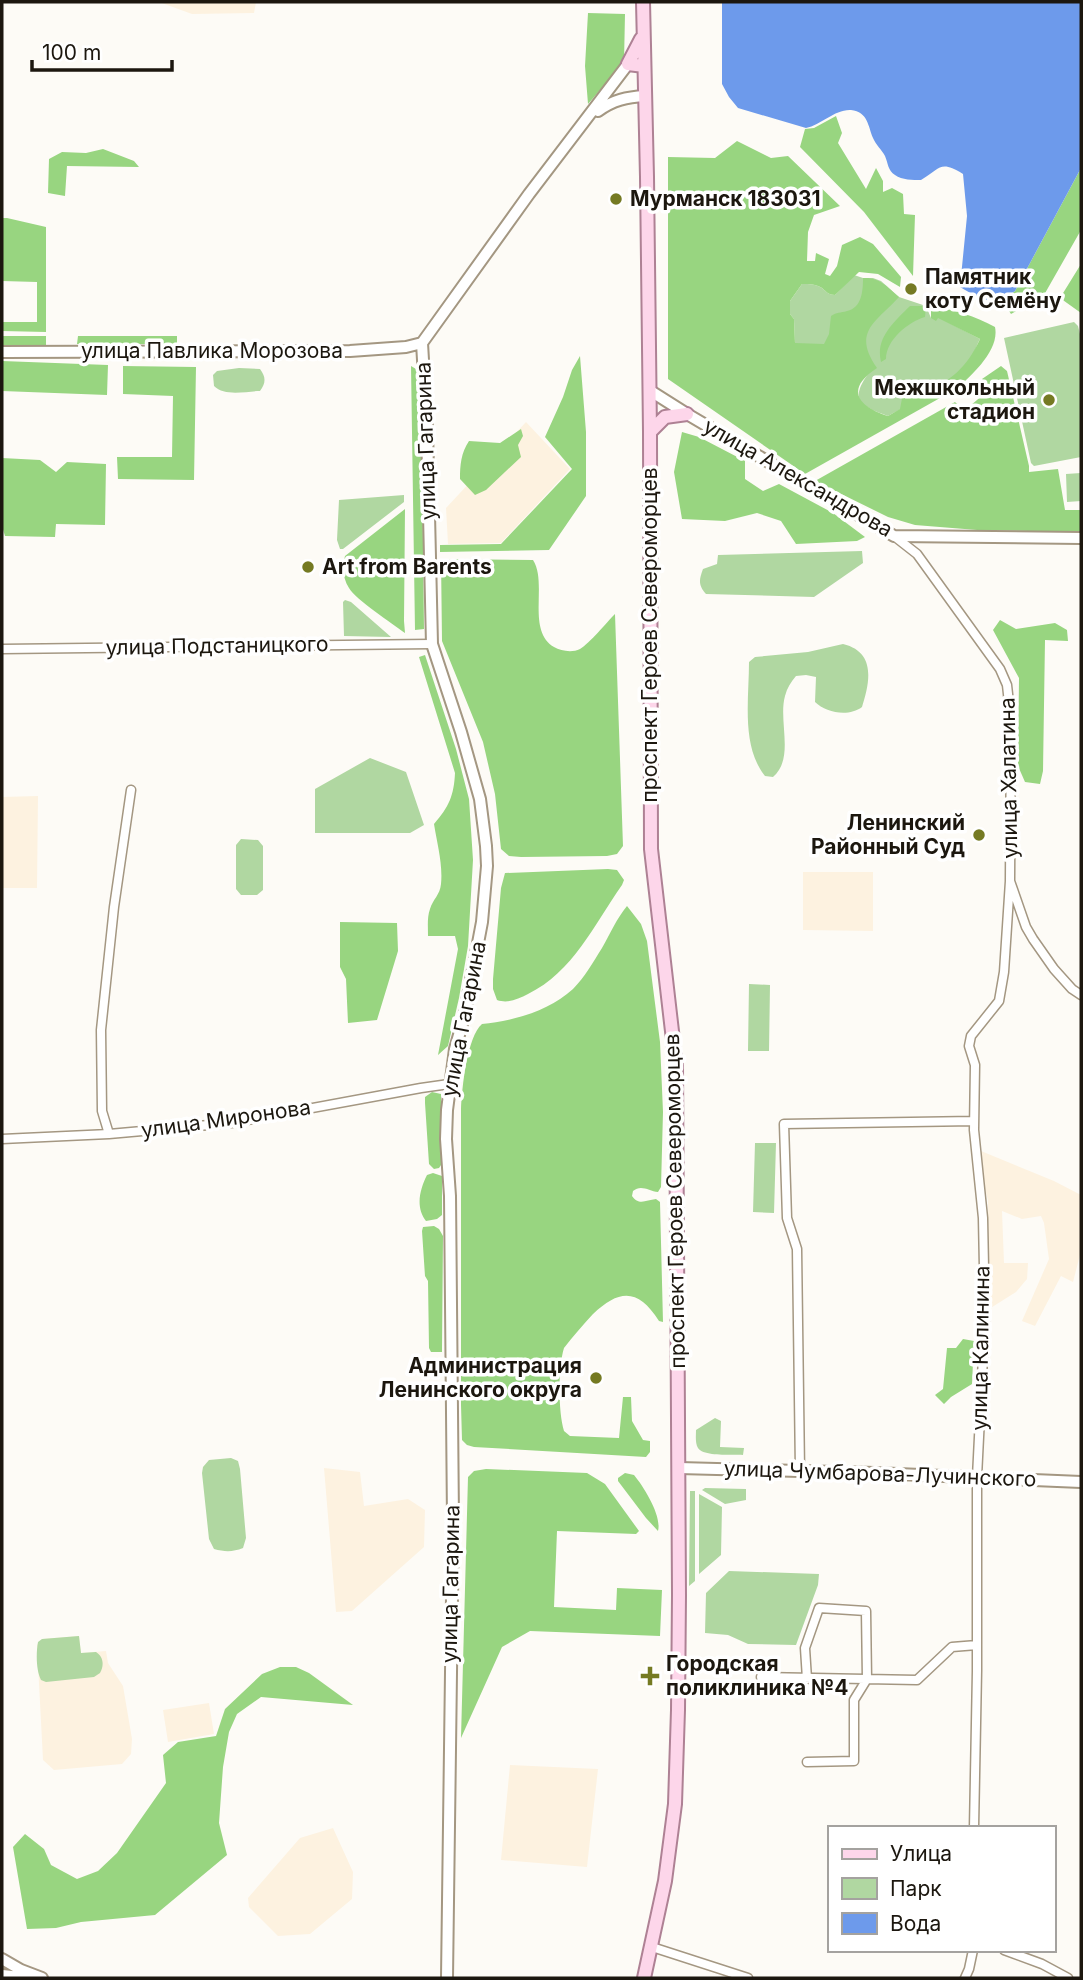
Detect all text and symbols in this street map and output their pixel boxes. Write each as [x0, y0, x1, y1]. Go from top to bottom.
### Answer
scale bar [32, 28, 172, 72]
text: 100 m [42, 40, 101, 65]
place label: Мурманск 183031 [630, 186, 821, 211]
marker: Мурманск 183031 [608, 191, 624, 207]
place label: Памятник коту Семёну [925, 264, 1062, 313]
marker: Памятник коту Семёну [903, 281, 919, 297]
street label: улица Павлика Морозова [81, 338, 343, 363]
street label: улица Гагарина [410, 361, 441, 521]
place label: Межшкольный стадион [874, 375, 1035, 424]
marker: Межшкольный стадион [1041, 392, 1057, 408]
street label: улица Александрова [699, 413, 897, 542]
street label: проспект Героев Североморцев [637, 467, 662, 803]
place label: Art from Barents [322, 554, 492, 579]
marker: Art from Barents [300, 559, 316, 575]
street label: улица Подстаницкого [105, 631, 329, 660]
street label: улица Халатина [995, 697, 1022, 859]
place label: Ленинский Районный Суд [811, 810, 965, 859]
marker: Ленинский Районный Суд [971, 827, 987, 843]
street label: улица Гагарина [436, 939, 491, 1099]
street label: проспект Героев Североморцев [659, 1033, 690, 1369]
street label: улица Миронова [139, 1094, 312, 1143]
street label: улица Калинина [967, 1265, 994, 1431]
place label: Администрация Ленинского округа [379, 1353, 582, 1402]
marker: Администрация Ленинского округа [588, 1370, 604, 1386]
street label: улица Чумбарова-Лучинского [723, 1456, 1037, 1491]
street label: улица Гагарина [437, 1505, 464, 1663]
place label: Городская поликлиника №4 [666, 1651, 848, 1700]
marker: Городская поликлиника №4 [640, 1666, 660, 1686]
legend [828, 1826, 1055, 1952]
text: Улица [890, 1841, 952, 1866]
text: Парк [890, 1876, 942, 1901]
text: Вода [890, 1911, 941, 1936]

